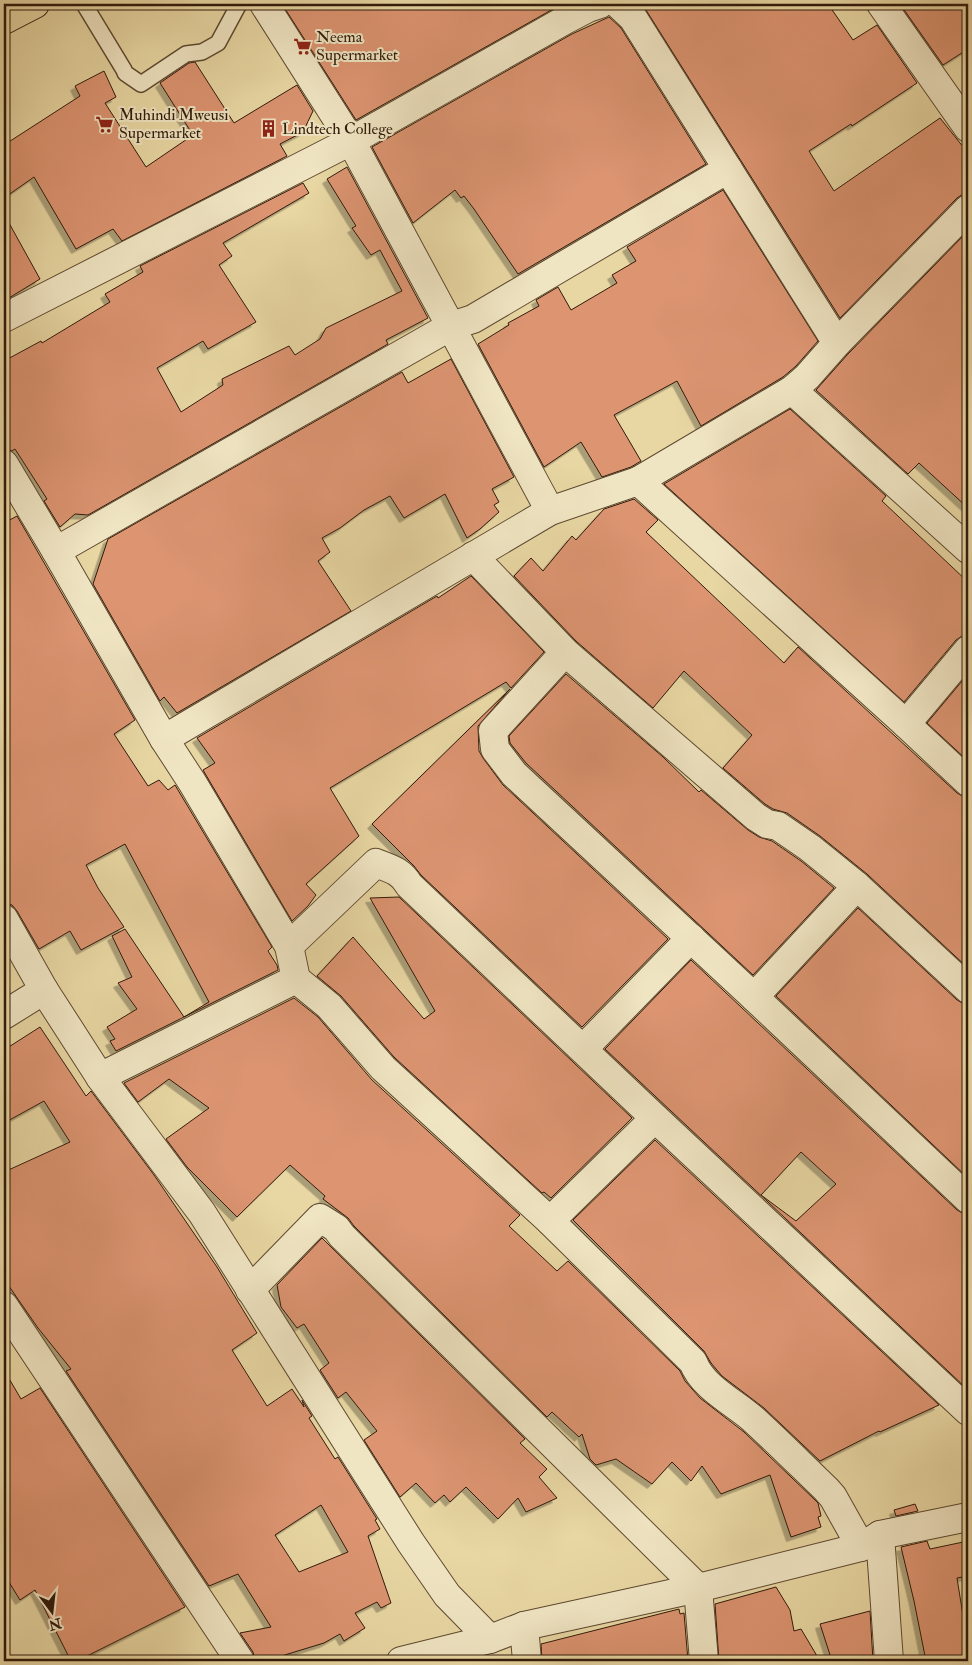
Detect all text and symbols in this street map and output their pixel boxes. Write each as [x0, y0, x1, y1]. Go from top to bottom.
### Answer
place label: Neema Supermarket [316, 27, 398, 66]
supermarket icon: Neema Supermarket [292, 36, 312, 56]
place label: Muhindi Mweusi Supermarket [119, 105, 228, 144]
supermarket icon: Muhindi Mweusi Supermarket [95, 114, 115, 134]
building icon: Lindtech College [258, 119, 278, 139]
place label: Lindtech College [282, 119, 393, 139]
north arrow [28, 1588, 78, 1638]
text: N [47, 1614, 64, 1634]

